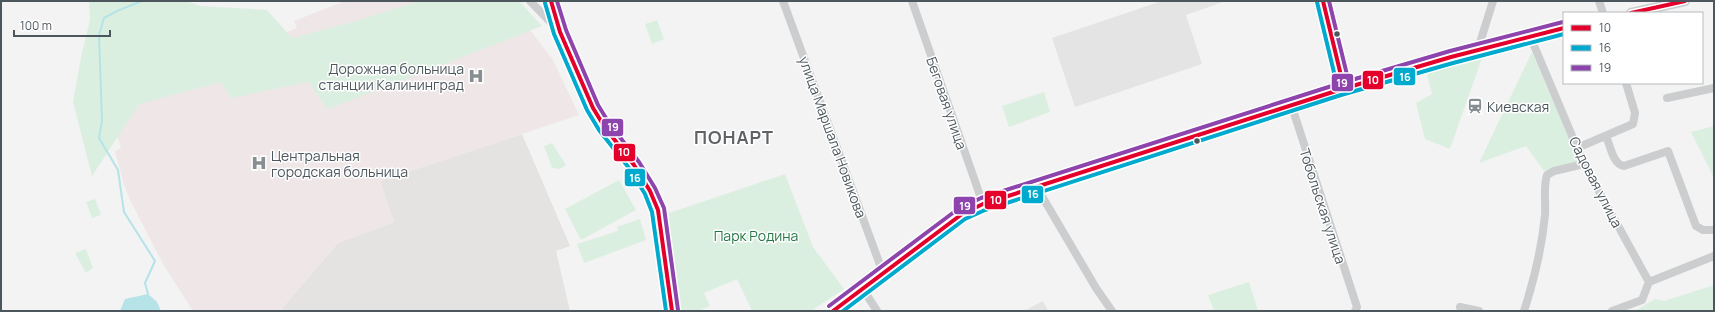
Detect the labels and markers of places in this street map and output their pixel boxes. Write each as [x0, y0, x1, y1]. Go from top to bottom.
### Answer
unlabelled marker [1332, 29, 1342, 39]
place label: Дорожная больница станции Калининград [319, 59, 464, 94]
hospital icon: Дорожная больница станции Калининград [467, 67, 485, 85]
station icon: Киевская [1466, 97, 1484, 115]
place label: Киевская [1487, 97, 1549, 116]
unlabelled marker [1192, 136, 1202, 146]
place label: Центральная городская больница [271, 146, 408, 181]
hospital icon: Центральная городская больница [250, 154, 268, 172]

